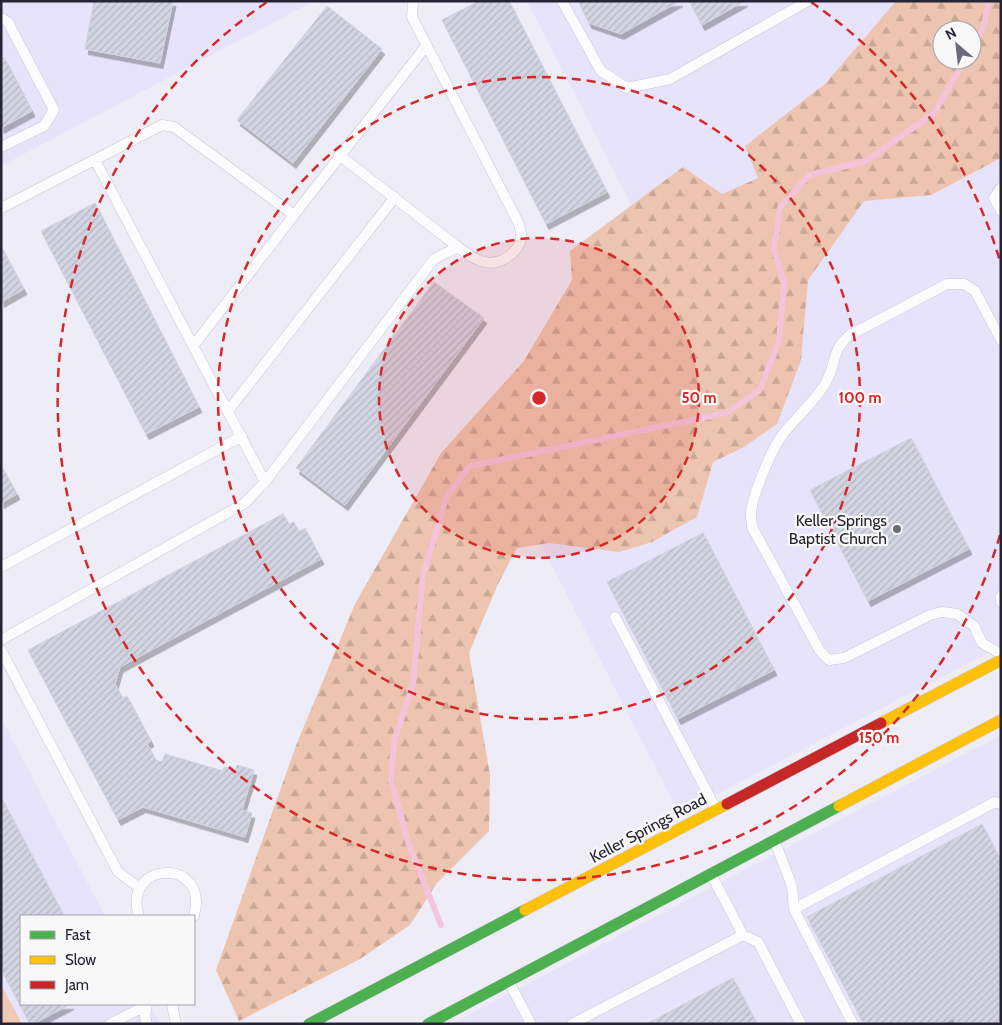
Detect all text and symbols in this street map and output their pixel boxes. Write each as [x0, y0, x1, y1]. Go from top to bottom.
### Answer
north arrow [932, 20, 982, 70]
text: N [942, 23, 959, 44]
centre of rings [530, 389, 548, 407]
text: 50 m [681, 389, 717, 407]
text: 100 m [838, 389, 882, 407]
place label: Keller Springs Baptist Church [789, 511, 887, 548]
marker: Keller Springs Baptist Church [891, 523, 903, 535]
text: 150 m [859, 729, 899, 747]
street label: Keller Springs Road [586, 789, 710, 867]
legend [20, 915, 195, 1005]
text: Fast [65, 926, 90, 944]
text: Slow [65, 951, 96, 969]
text: Jam [64, 976, 89, 994]

